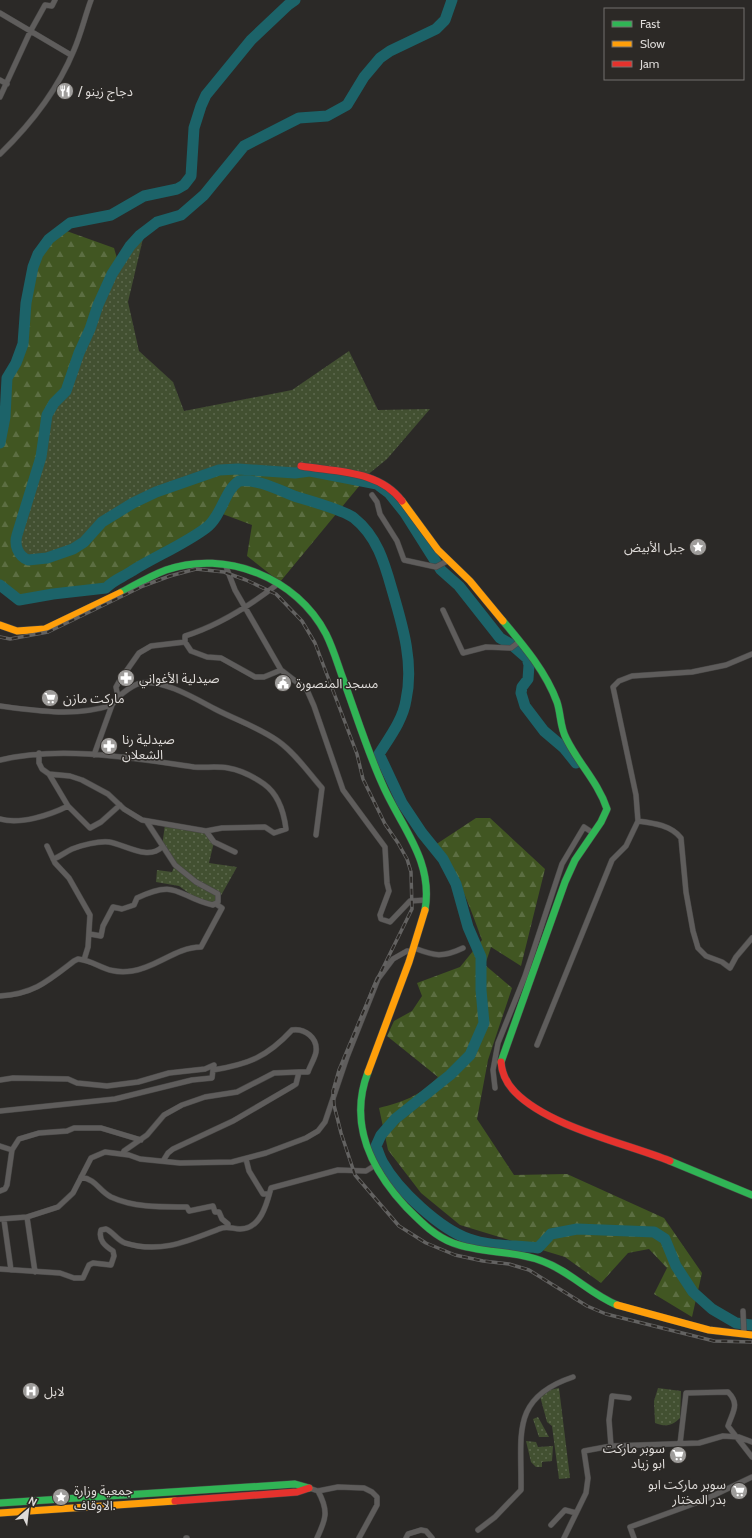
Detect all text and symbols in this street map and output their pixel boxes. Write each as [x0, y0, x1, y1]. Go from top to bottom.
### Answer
legend [604, 8, 744, 80]
text: Fast [640, 16, 660, 31]
text: Slow [640, 36, 665, 51]
text: Jam [639, 56, 659, 71]
restaurant icon: / دجاج زينو [55, 81, 75, 101]
place label: / دجاج زينو [77, 83, 133, 102]
place icon: جبل الأبيض [688, 537, 708, 557]
place label: جبل الأبيض [624, 539, 685, 556]
pharmacy icon: صيدلية الأغواني [116, 668, 136, 688]
place label: صيدلية الأغواني [139, 670, 220, 689]
public building icon: مسجد المنصورة [273, 673, 293, 693]
place label: مسجد المنصورة [296, 675, 379, 691]
supermarket icon: ماركت مازن [40, 688, 60, 708]
place label: ماركت مازن [63, 690, 125, 707]
place label: صيدلية رنا الشعلان [122, 731, 175, 763]
pharmacy icon: صيدلية رنا الشعلان [99, 736, 119, 756]
hospital icon: لابل [21, 1381, 41, 1401]
place label: لابل [44, 1383, 65, 1400]
place label: سوبر ماركت ابو زياد [603, 1440, 665, 1471]
supermarket icon: سوبر ماركت ابو زياد [668, 1445, 688, 1465]
place label: سوبر ماركت ابو بدر المختار [648, 1476, 726, 1507]
supermarket icon: سوبر ماركت ابو بدر المختار [729, 1481, 749, 1501]
place label: جمعية وزارة الاوقاف. [74, 1482, 133, 1513]
place icon: جمعية وزارة الاوقاف. [51, 1487, 71, 1507]
north arrow [8, 1490, 48, 1530]
text: N [26, 1493, 39, 1509]

